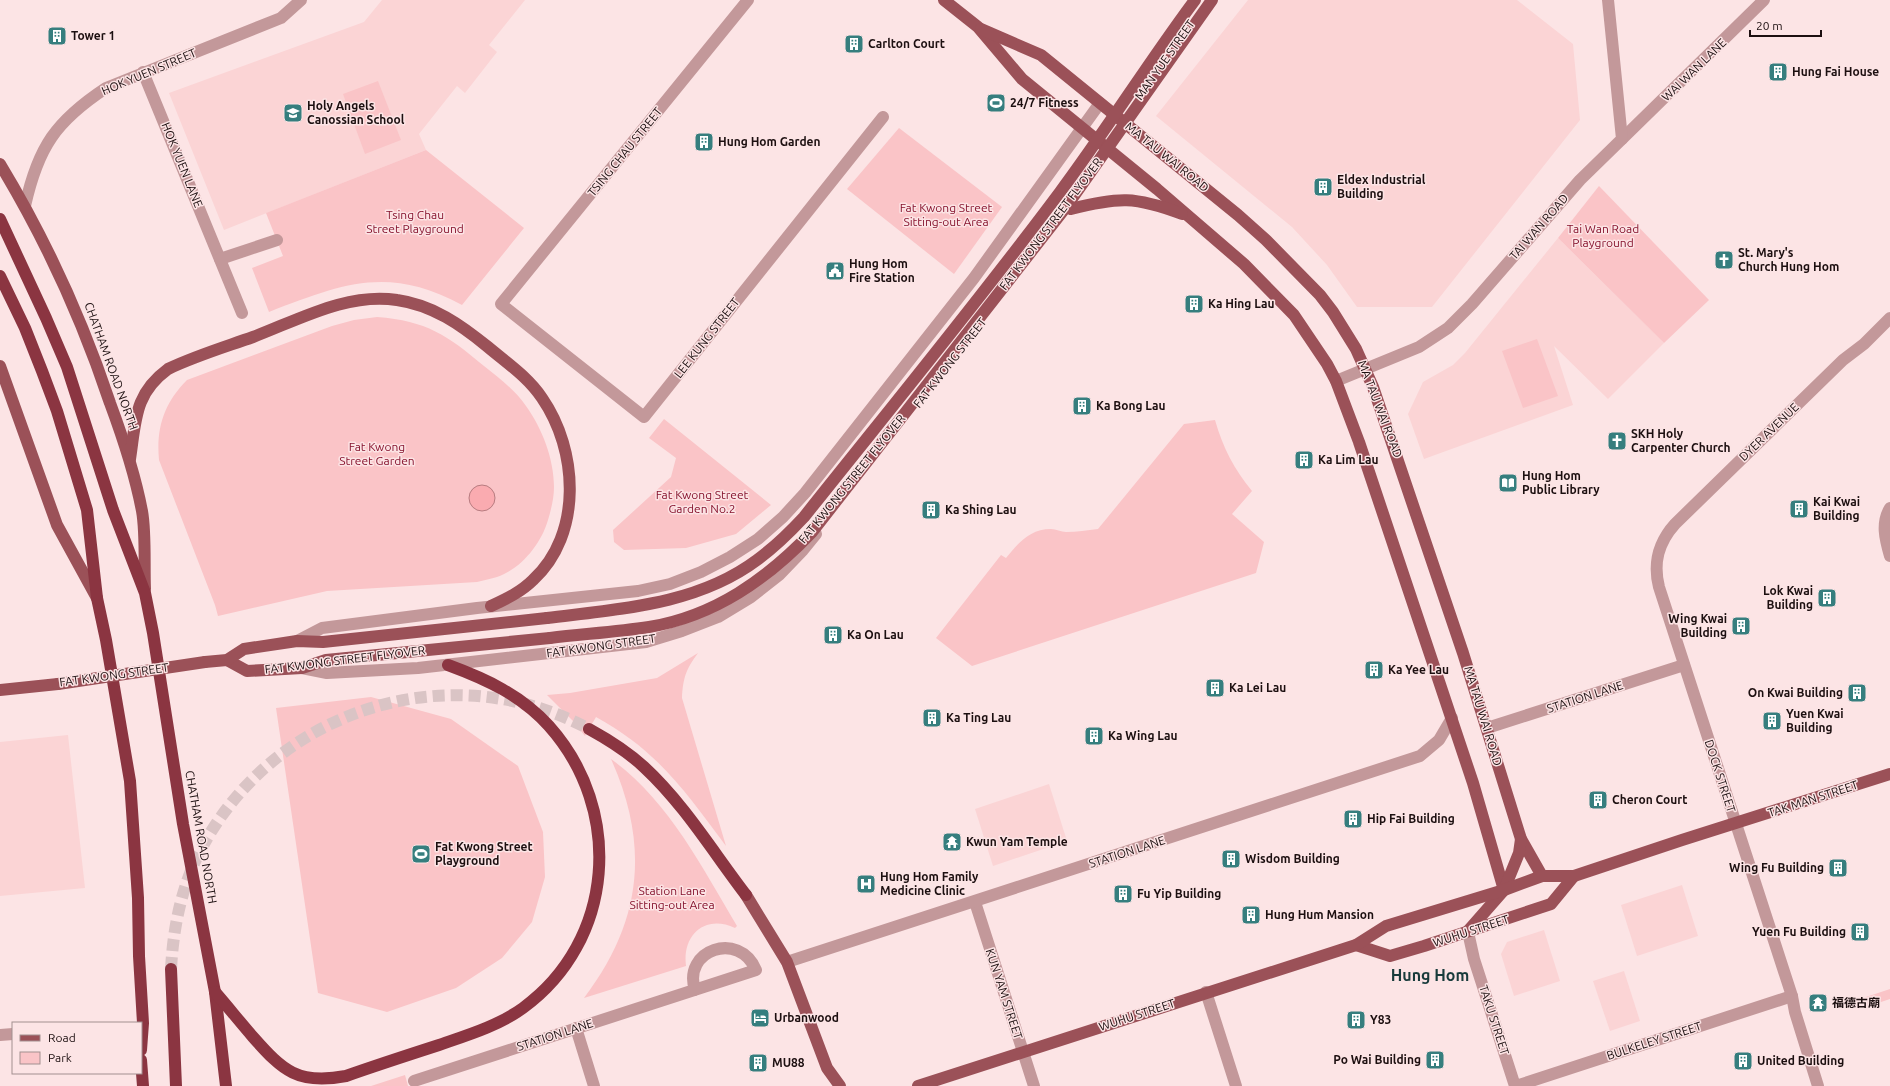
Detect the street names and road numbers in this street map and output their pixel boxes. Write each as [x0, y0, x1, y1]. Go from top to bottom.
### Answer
street label: MAN YUE STREET [1132, 17, 1197, 102]
street label: WAI WAN LANE [1659, 36, 1729, 104]
street label: HOK YUEN STREET [100, 46, 198, 97]
street label: TSING CHAU STREET [585, 104, 665, 199]
street label: MA TAU WAI ROAD [1123, 119, 1212, 194]
street label: HOK YUEN LANE [159, 120, 206, 209]
street label: FAT KWONG STREET FLYOVER [997, 155, 1105, 292]
street label: TAI WAN ROAD [1507, 191, 1571, 262]
street label: LEE KUNG STREET [671, 295, 742, 380]
street label: CHATHAM ROAD NORTH [82, 300, 141, 431]
street label: FAT KWONG STREET [911, 315, 989, 410]
street label: MA TAU WAI ROAD [1356, 358, 1405, 459]
street label: DYER AVENUE [1736, 400, 1801, 463]
street label: FAT KWONG STREET FLYOVER [796, 411, 908, 546]
street label: FAT KWONG STREET [546, 631, 657, 660]
street label: FAT KWONG STREET FLYOVER [264, 643, 426, 676]
street label: FAT KWONG STREET [59, 660, 170, 689]
street label: MA TAU WAI ROAD [1462, 665, 1505, 767]
street label: STATION LANE [1545, 678, 1625, 715]
street label: DOCK STREET [1703, 738, 1738, 814]
street label: CHATHAM ROAD NORTH [183, 769, 220, 904]
street label: TAK MAN STREET [1766, 778, 1860, 819]
street label: STATION LANE [1087, 833, 1167, 870]
street label: WUHU STREET [1431, 912, 1511, 949]
street label: KUN YAM STREET [984, 947, 1025, 1041]
street label: TAKU STREET [1477, 983, 1512, 1057]
street label: WUHU STREET [1097, 996, 1177, 1033]
street label: STATION LANE [515, 1016, 595, 1053]
street label: BULKELEY STREET [1605, 1019, 1703, 1062]

